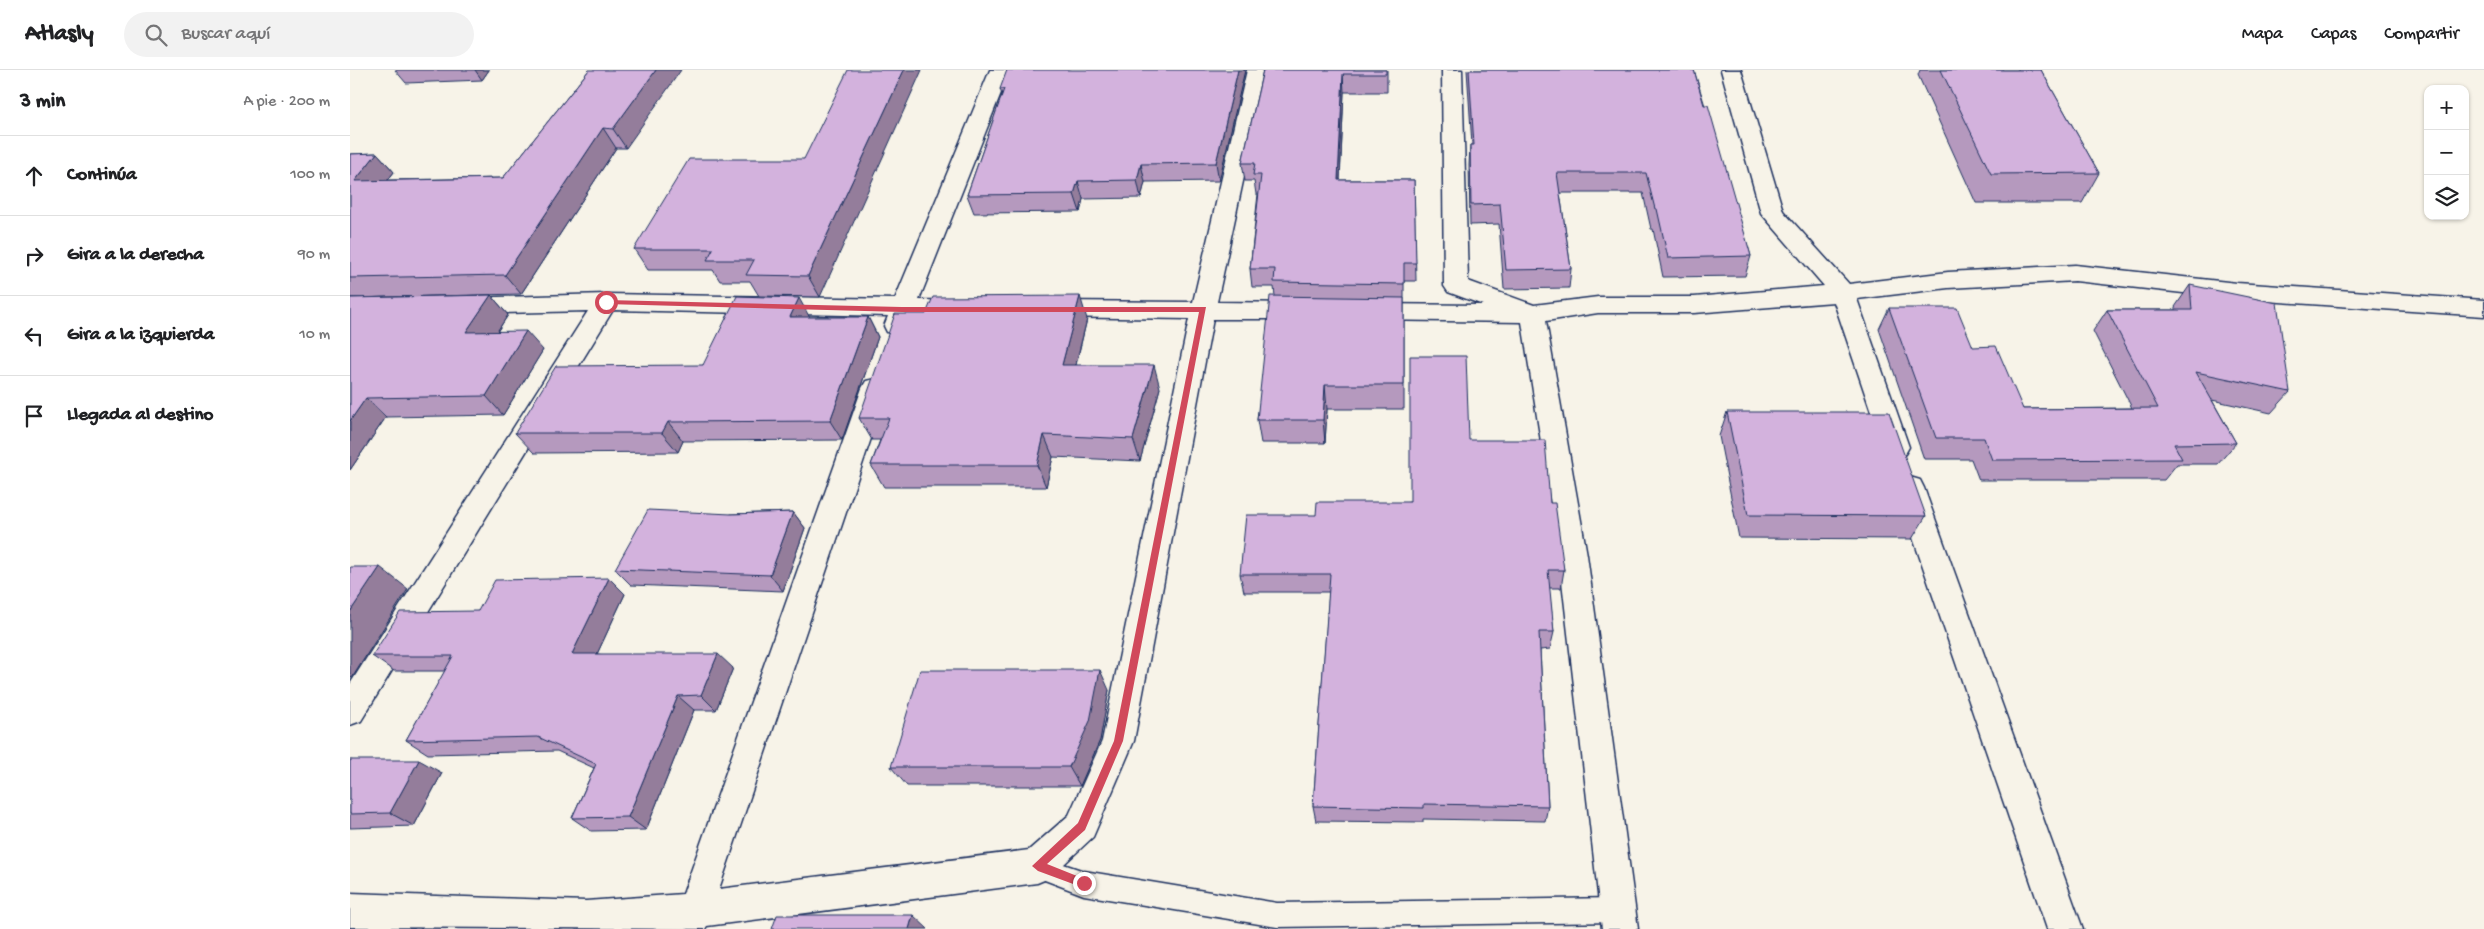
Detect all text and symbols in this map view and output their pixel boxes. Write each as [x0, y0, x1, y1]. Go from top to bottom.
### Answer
search box [124, 12, 474, 57]
text: Atlasly [25, 20, 94, 49]
icon: search [142, 21, 170, 49]
text: Buscar aquí [182, 23, 270, 46]
text: Mapa [2242, 24, 2283, 45]
text: Capas [2311, 24, 2356, 45]
text: Compartir [2384, 24, 2459, 45]
map controls [2424, 85, 2469, 220]
button: + [2424, 85, 2469, 130]
text: 3 min [20, 90, 65, 115]
text: A pie · 200 m [243, 93, 330, 112]
button: − [2424, 130, 2469, 175]
icon: ahead [20, 162, 48, 190]
text: Continúa [67, 164, 137, 187]
text: 100 m [290, 166, 330, 185]
button: layers [2424, 175, 2469, 220]
icon: right [20, 242, 48, 270]
text: Gira a la derecha [67, 244, 204, 267]
text: 90 m [298, 246, 330, 265]
route start [595, 291, 618, 314]
icon: left [20, 322, 48, 350]
text: Gira a la izquierda [67, 324, 214, 347]
text: 10 m [299, 326, 330, 345]
icon: arrive [20, 402, 48, 430]
text: Llegada al destino [67, 404, 213, 427]
route end [1073, 872, 1096, 895]

